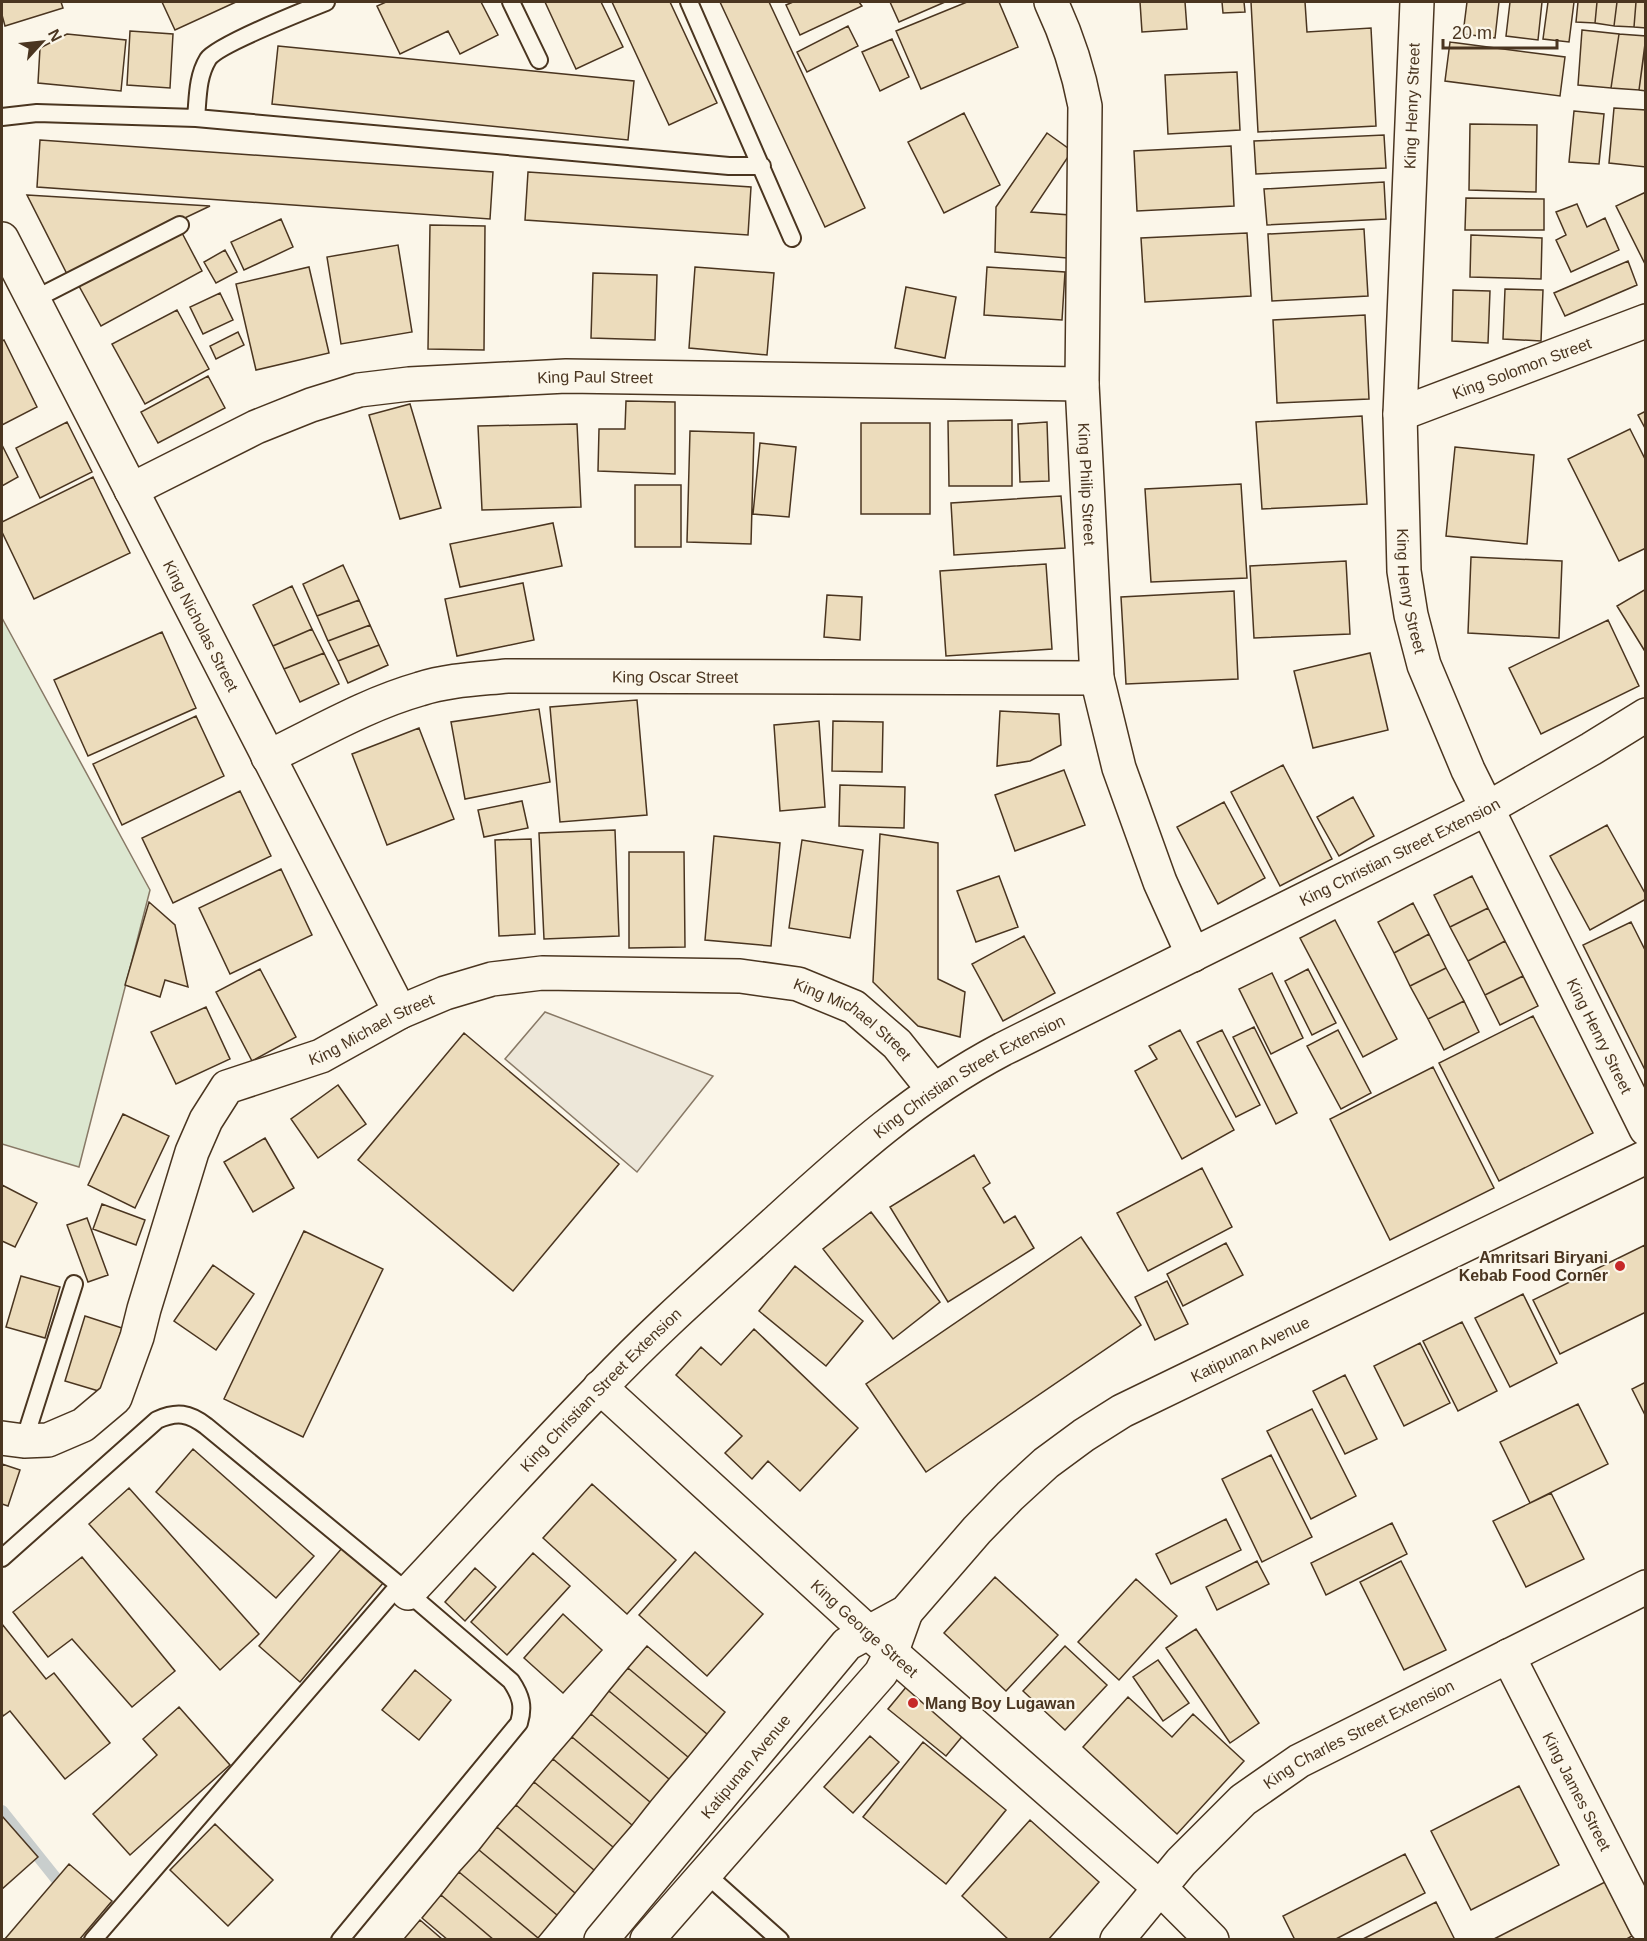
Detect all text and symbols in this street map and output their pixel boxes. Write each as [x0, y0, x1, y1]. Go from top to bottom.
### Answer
north arrow [12, 12, 72, 72]
scale bar [1443, 12, 1557, 50]
text: 20 m [1452, 23, 1492, 43]
text: N [45, 26, 65, 44]
street label: King Henry Street [1401, 42, 1423, 169]
street label: King Solomon Street [1450, 334, 1594, 402]
street label: King Paul Street [537, 367, 653, 386]
street label: King Philip Street [1075, 422, 1099, 546]
street label: King Henry Street [1394, 528, 1429, 656]
street label: King Nicholas Street [160, 557, 242, 695]
street label: King Oscar Street [612, 668, 739, 685]
street label: King Christian Street Extension [1297, 795, 1503, 909]
street label: King Michael Street [791, 975, 915, 1064]
street label: King Henry Street [1564, 975, 1636, 1097]
street label: King Michael Street [306, 990, 437, 1068]
street label: King Christian Street Extension [870, 1011, 1067, 1141]
place label: Amritsari Biryani Kebab Food Corner [1459, 1249, 1608, 1284]
marker: Amritsari Biryani Kebab Food Corner [1613, 1259, 1627, 1273]
street label: King Christian Street Extension [517, 1305, 684, 1475]
street label: Katipunan Avenue [1188, 1313, 1312, 1385]
street label: King George Street [808, 1576, 922, 1681]
street label: King Charles Street Extension [1260, 1676, 1457, 1792]
place label: Mang Boy Lugawan [925, 1695, 1075, 1712]
marker: Mang Boy Lugawan [906, 1696, 920, 1710]
street label: Katipunan Avenue [697, 1711, 793, 1821]
street label: King James Street [1540, 1729, 1615, 1854]

